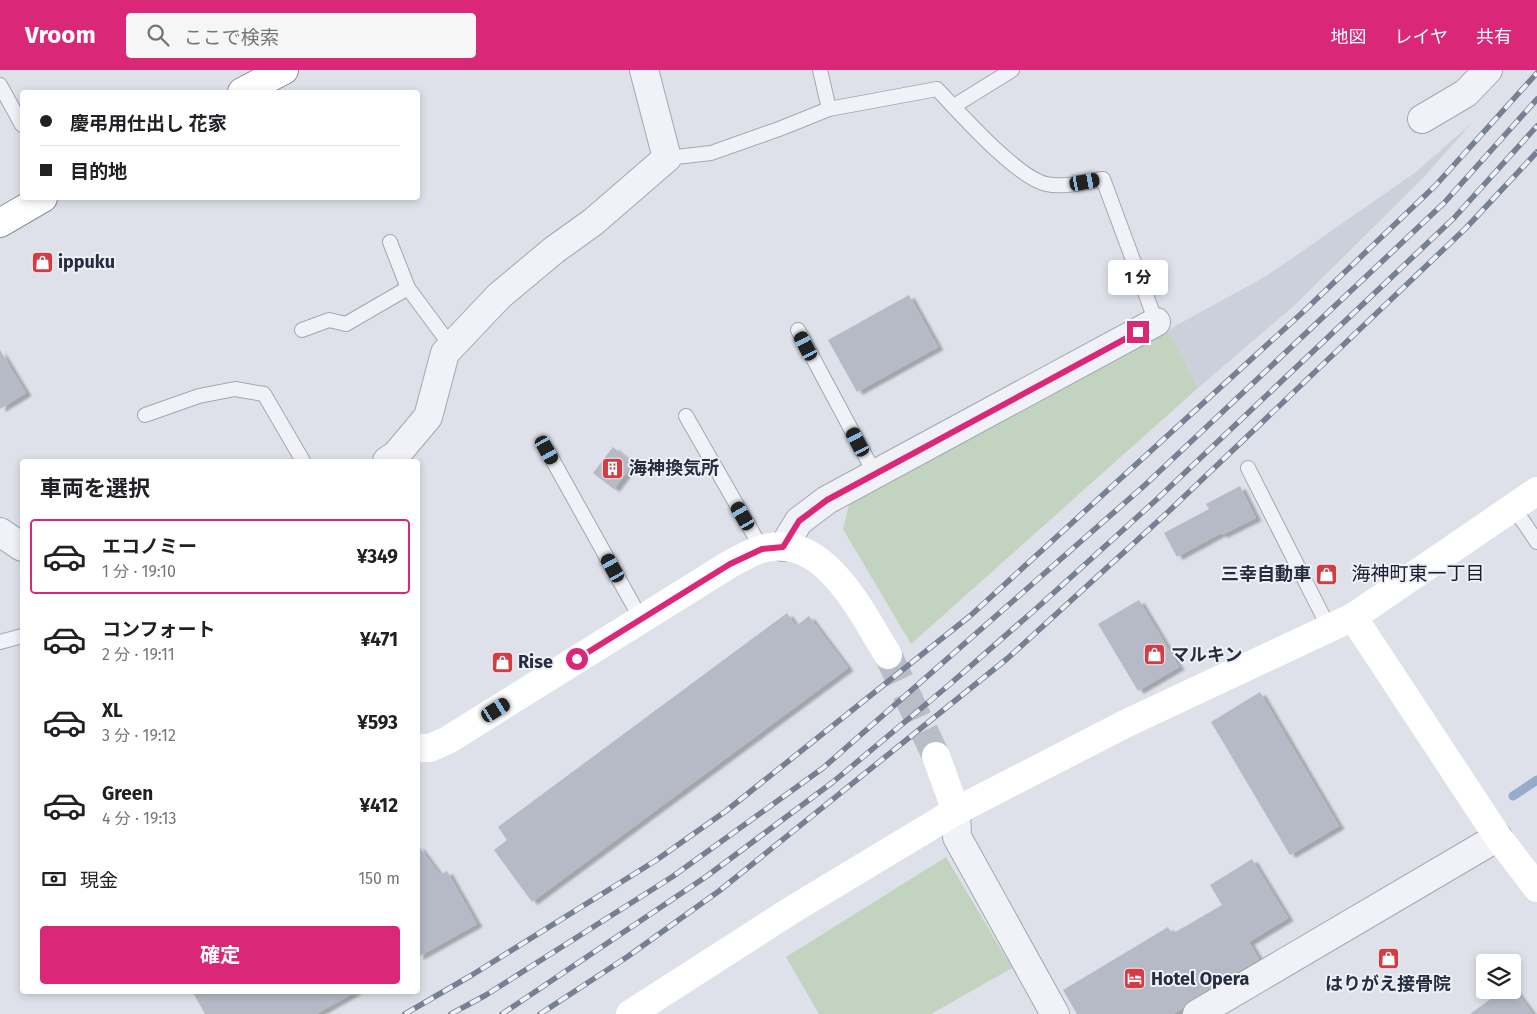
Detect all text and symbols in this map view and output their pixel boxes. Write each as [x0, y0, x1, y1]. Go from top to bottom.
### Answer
search box [126, 13, 476, 58]
text: Vroom [25, 21, 96, 49]
icon: search [144, 21, 172, 49]
text: ここで検索 [184, 26, 279, 49]
text: 地図 [1331, 26, 1367, 48]
text: レイヤ [1395, 26, 1448, 48]
text: 共有 [1476, 26, 1512, 48]
text: 慶弔用仕出し 花家 [70, 112, 227, 135]
text: 目的地 [70, 160, 127, 183]
car [1068, 172, 1101, 192]
shop icon: ippuku [30, 250, 54, 274]
place label: ippuku [58, 251, 115, 273]
callout: 1 分 [1108, 260, 1168, 294]
text: 1 分 [1124, 268, 1152, 287]
route end [1127, 321, 1149, 343]
car [792, 329, 819, 363]
car [844, 425, 871, 459]
car [533, 433, 560, 467]
building icon: 海神換気所 [601, 456, 625, 480]
place label: 海神換気所 [629, 457, 719, 479]
text: 車両を選択 [40, 475, 150, 502]
car [729, 499, 756, 533]
icon: car [42, 534, 87, 579]
text: エコノミー [102, 535, 197, 558]
text: ¥349 [357, 545, 398, 568]
car [599, 551, 626, 585]
text: 1 分 · 19:10 [102, 562, 176, 581]
shop icon: 三幸自動車 [1315, 562, 1339, 586]
district label: 海神町東一丁目 [1351, 562, 1485, 585]
place label: 三幸自動車 [1221, 563, 1311, 585]
icon: car [42, 617, 87, 662]
text: コンフォート [102, 618, 215, 641]
text: ¥471 [360, 628, 398, 651]
shop icon: マルキン [1143, 643, 1167, 667]
place label: マルキン [1171, 644, 1242, 666]
text: 2 分 · 19:11 [102, 645, 175, 664]
route start [566, 648, 588, 670]
shop icon: Rise [490, 650, 514, 674]
place label: Rise [518, 651, 553, 673]
car [479, 696, 512, 724]
text: XL [102, 699, 123, 722]
icon: car [42, 700, 87, 745]
text: ¥593 [357, 711, 398, 734]
text: 3 分 · 19:12 [102, 726, 176, 745]
text: Green [102, 782, 153, 805]
icon: car [42, 783, 87, 828]
text: ¥412 [360, 794, 398, 817]
text: 4 分 · 19:13 [102, 809, 177, 828]
icon: cash [40, 865, 68, 893]
text: 現金 [80, 869, 118, 892]
text: 150 m [358, 869, 400, 888]
button: 確定 [40, 926, 400, 984]
shop icon: はりがえ接骨院 [1376, 947, 1400, 971]
map controls [1476, 954, 1521, 999]
button: layers [1476, 954, 1521, 999]
hotel icon: Hotel Opera [1123, 967, 1147, 991]
place label: Hotel Opera [1151, 968, 1249, 990]
place label: はりがえ接骨院 [1325, 973, 1451, 995]

